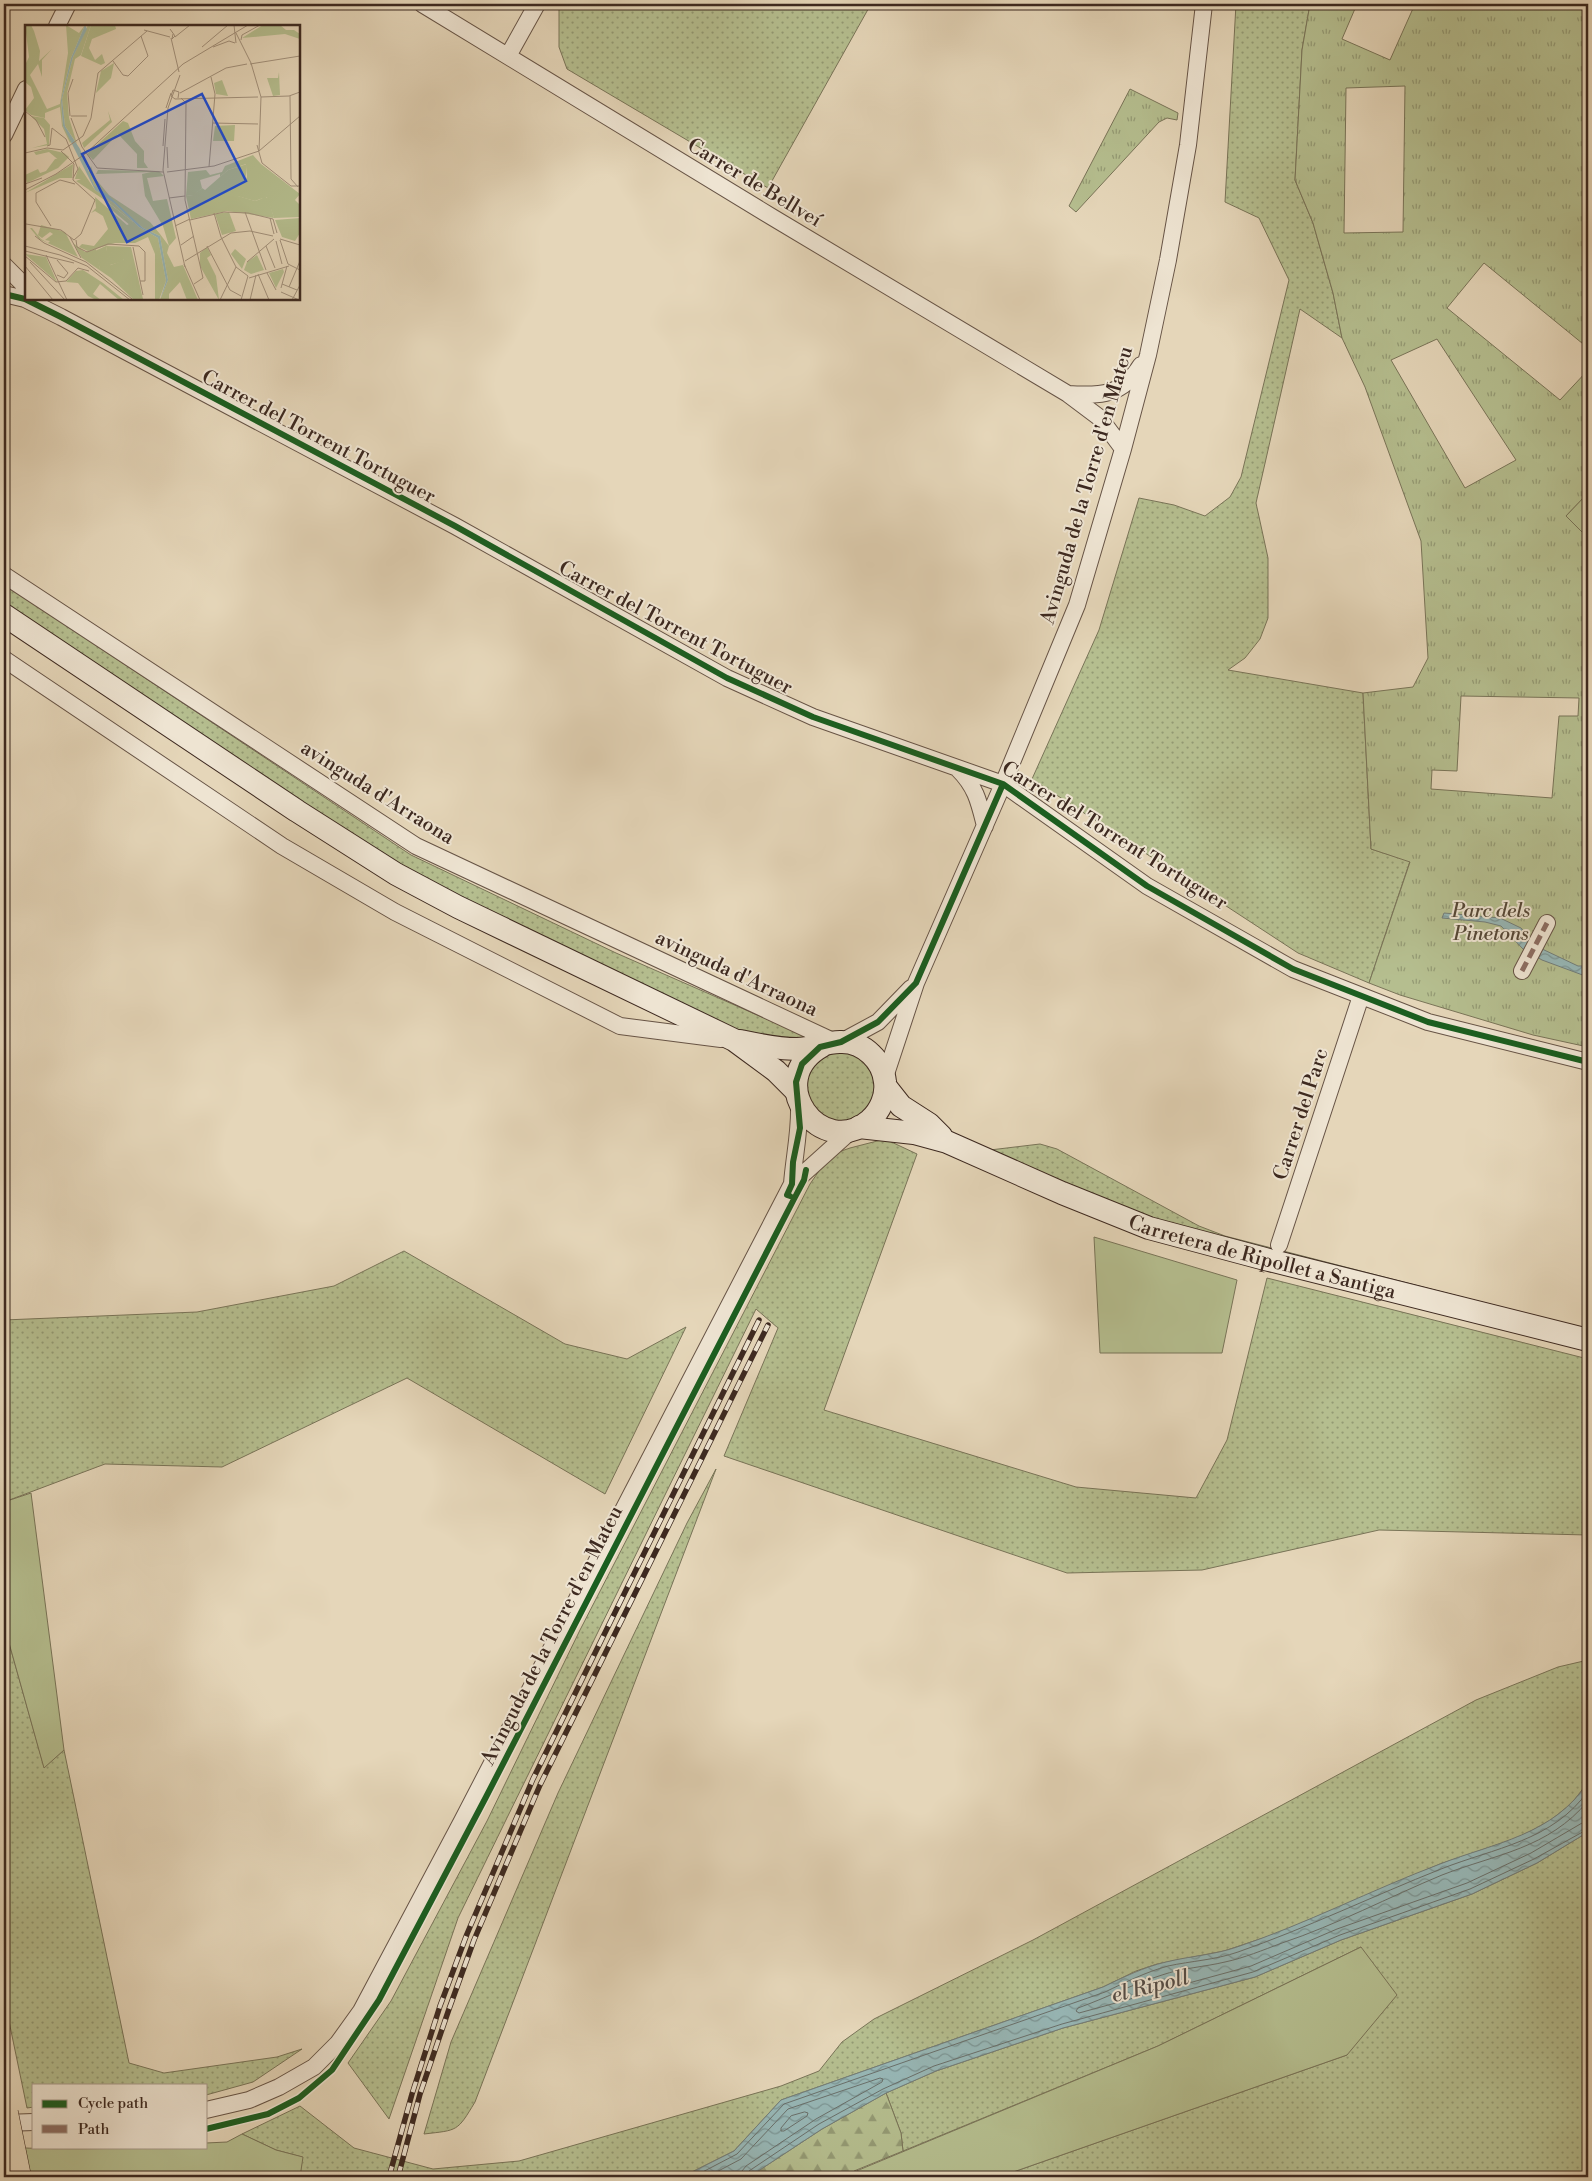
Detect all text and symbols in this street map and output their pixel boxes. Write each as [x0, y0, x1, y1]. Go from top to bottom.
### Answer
inset map [25, 25, 300, 300]
street label: Carrer de Bellveí [683, 133, 827, 234]
street label: Avinguda de la Torre d'en Mateu [1035, 343, 1139, 628]
street label: Carrer del Torrent Tortuguer [197, 365, 440, 510]
street label: Carrer del Torrent Tortuguer [554, 556, 797, 701]
street label: avinguda d'Arraona [296, 736, 459, 851]
street label: Carrer del Torrent Tortuguer [997, 756, 1232, 916]
park label: Parc dels Pinetons [1451, 899, 1531, 947]
street label: avinguda d'Arraona [651, 926, 822, 1023]
street label: Carrer del Parc [1268, 1045, 1334, 1183]
street label: Carretera de Ripollet a Santiga [1124, 1210, 1399, 1306]
street label: Avinguda de la Torre d'en Mateu [475, 1501, 629, 1770]
water label: el Ripoll [1109, 1965, 1192, 2009]
legend [32, 2084, 208, 2148]
text: Cycle path [78, 2094, 148, 2113]
text: Path [78, 2120, 110, 2139]

